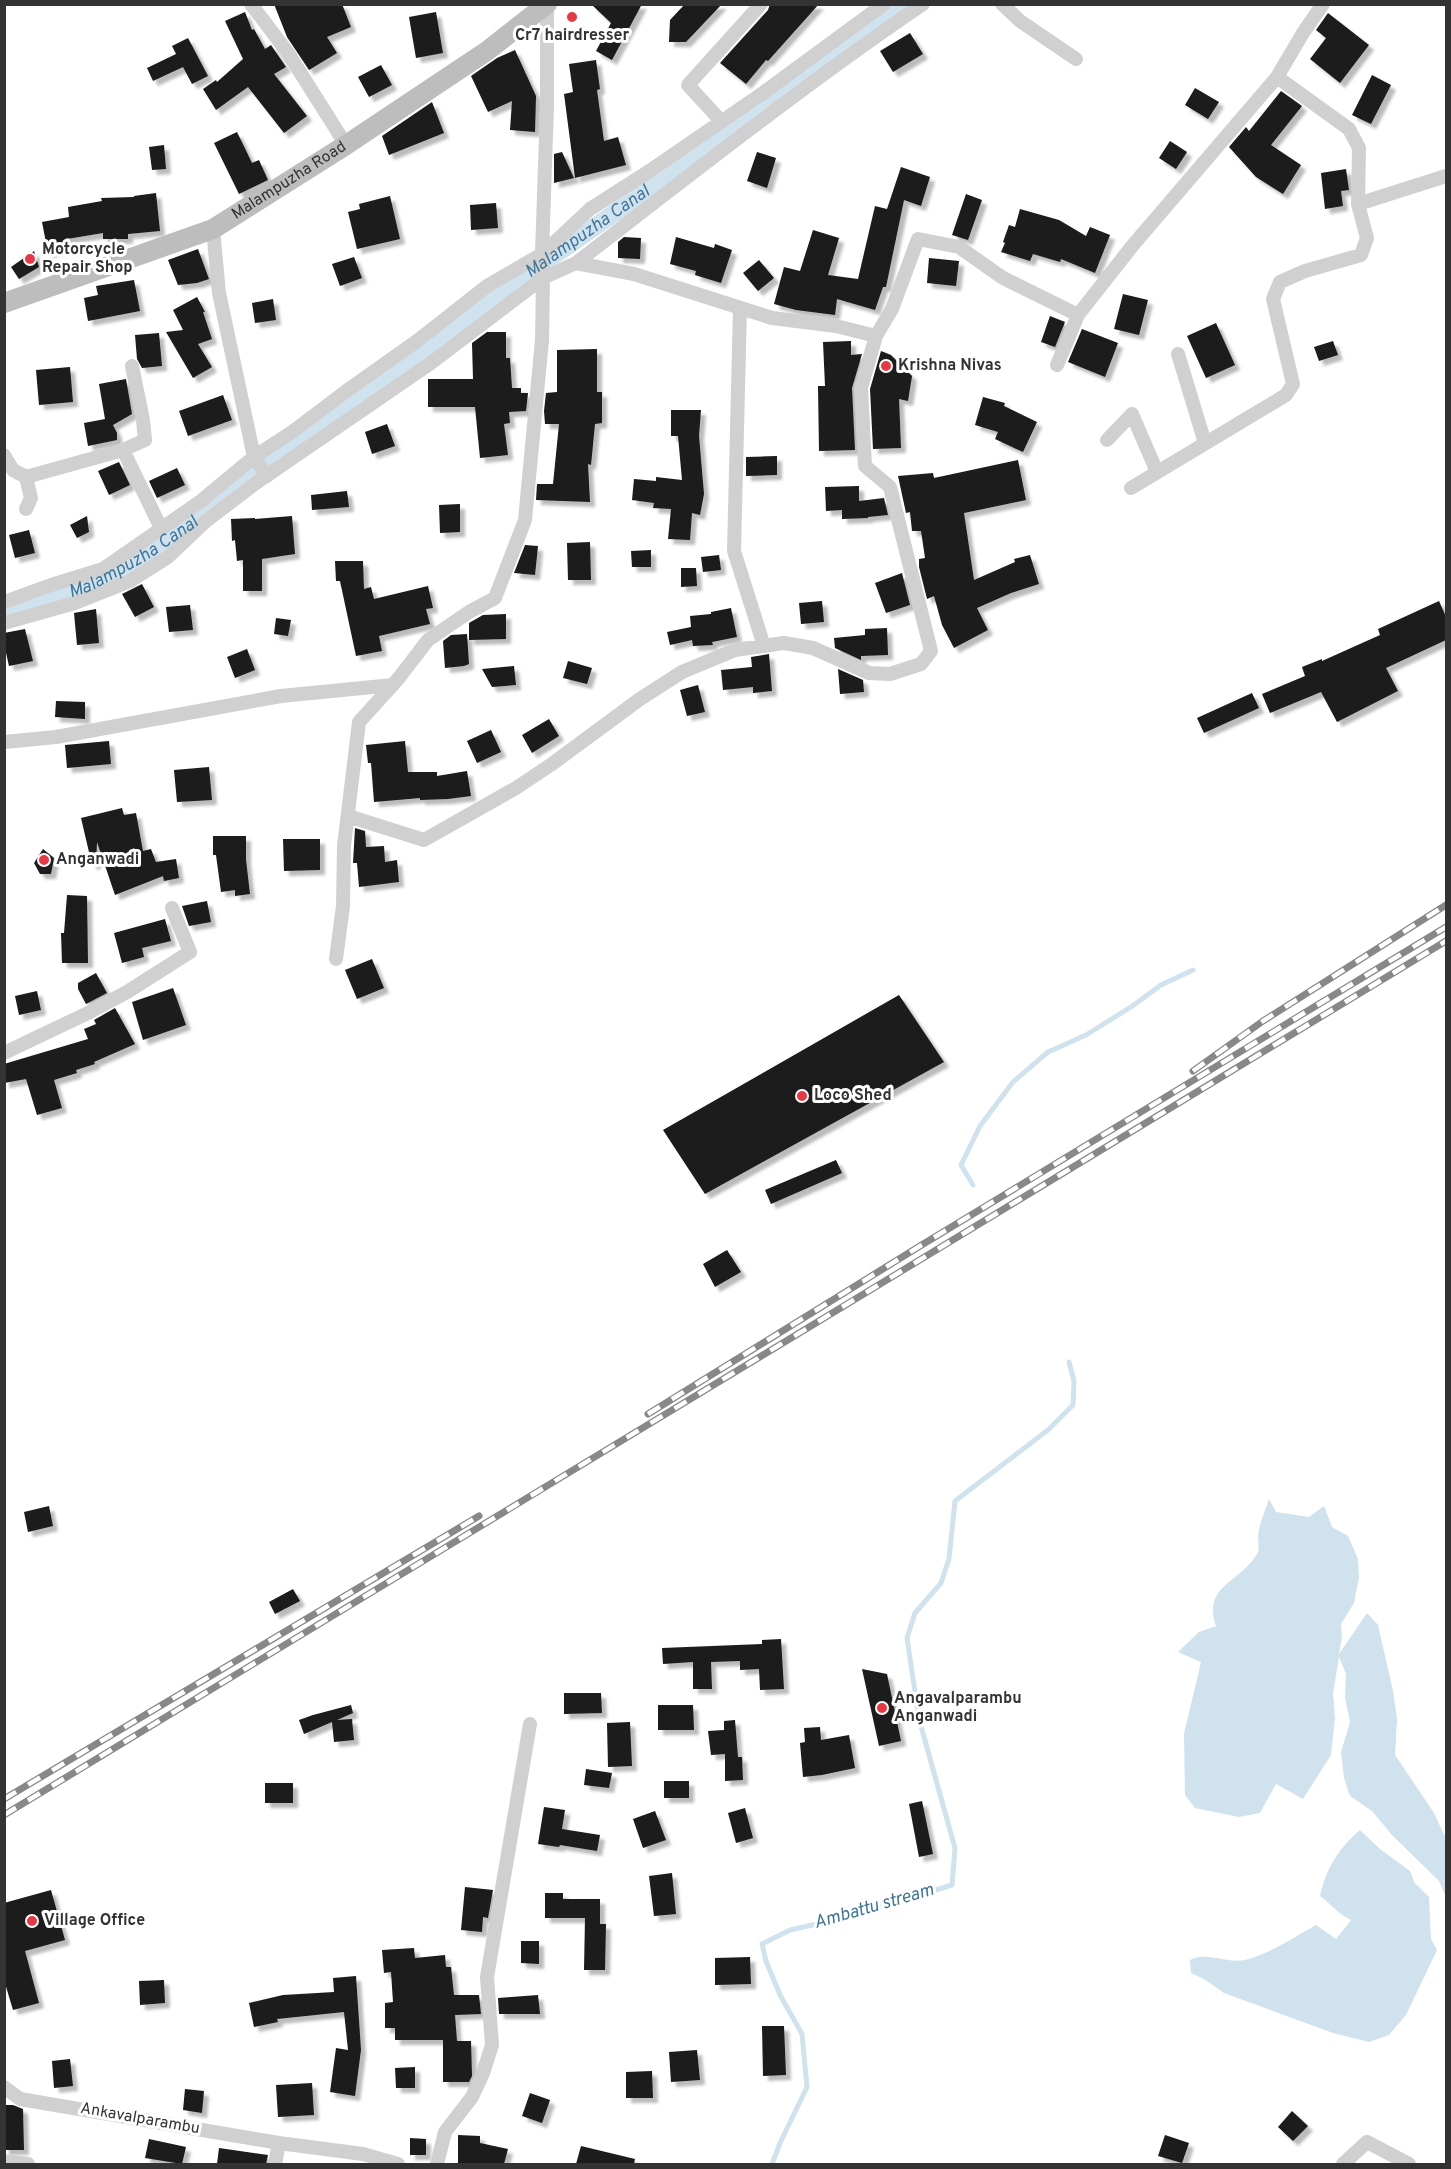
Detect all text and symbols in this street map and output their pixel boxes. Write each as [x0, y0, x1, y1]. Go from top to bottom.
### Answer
marker: Cr7 hairdresser [565, 10, 579, 24]
place label: Cr7 hairdresser [515, 26, 629, 46]
street label: Malampuzha Road [228, 137, 350, 224]
water label: Malampuzha Canal [521, 179, 656, 283]
place label: Motorcycle Repair Shop [42, 240, 132, 278]
marker: Motorcycle Repair Shop [23, 252, 37, 266]
place label: Krishna Nivas [898, 356, 1002, 376]
marker: Krishna Nivas [879, 359, 893, 373]
water label: Malampuzha Canal [66, 511, 205, 604]
place label: Anganwadi [56, 850, 139, 870]
marker: Anganwadi [37, 853, 51, 867]
place label: Loco Shed [814, 1086, 892, 1106]
marker: Loco Shed [795, 1089, 809, 1103]
place label: Angavalparambu Anganwadi [894, 1689, 1022, 1727]
marker: Angavalparambu Anganwadi [875, 1701, 889, 1715]
water label: Ambattu stream [811, 1879, 937, 1935]
place label: Village Office [44, 1911, 145, 1931]
marker: Village Office [25, 1914, 39, 1928]
street label: Ankavalparambu [79, 2099, 201, 2139]

